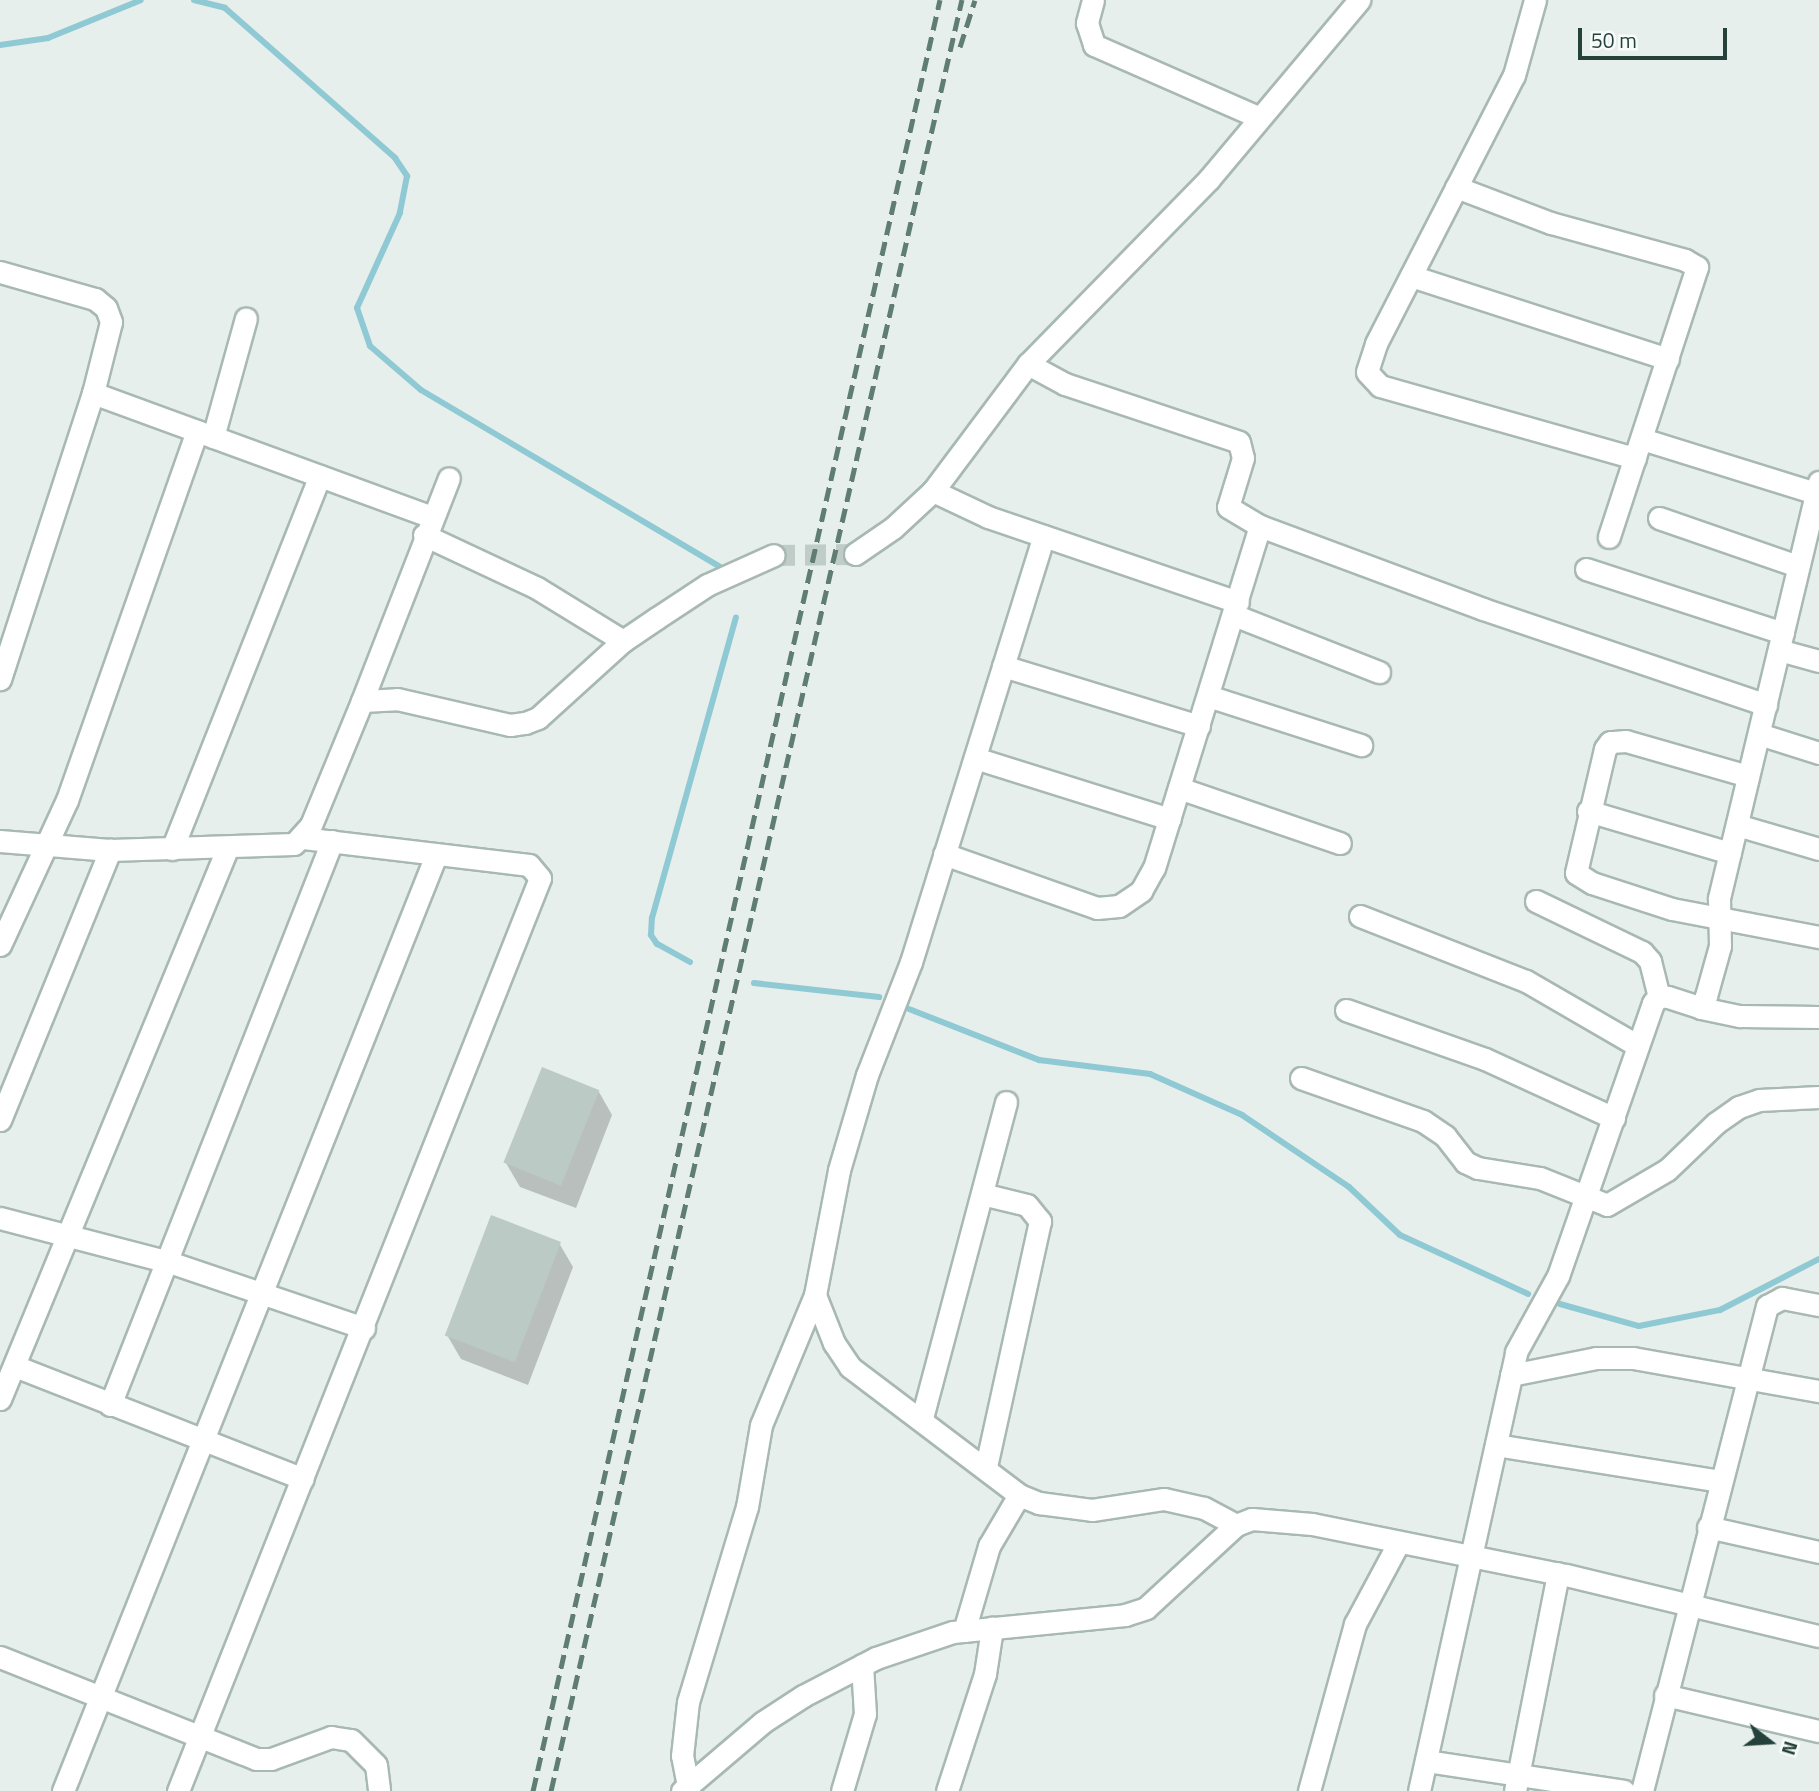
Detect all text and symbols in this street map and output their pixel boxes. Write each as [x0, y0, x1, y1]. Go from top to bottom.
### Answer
scale bar [1581, 14, 1730, 58]
text: 50 m [1591, 24, 1637, 56]
north arrow [1735, 1707, 1805, 1777]
text: N [1775, 1738, 1806, 1759]

